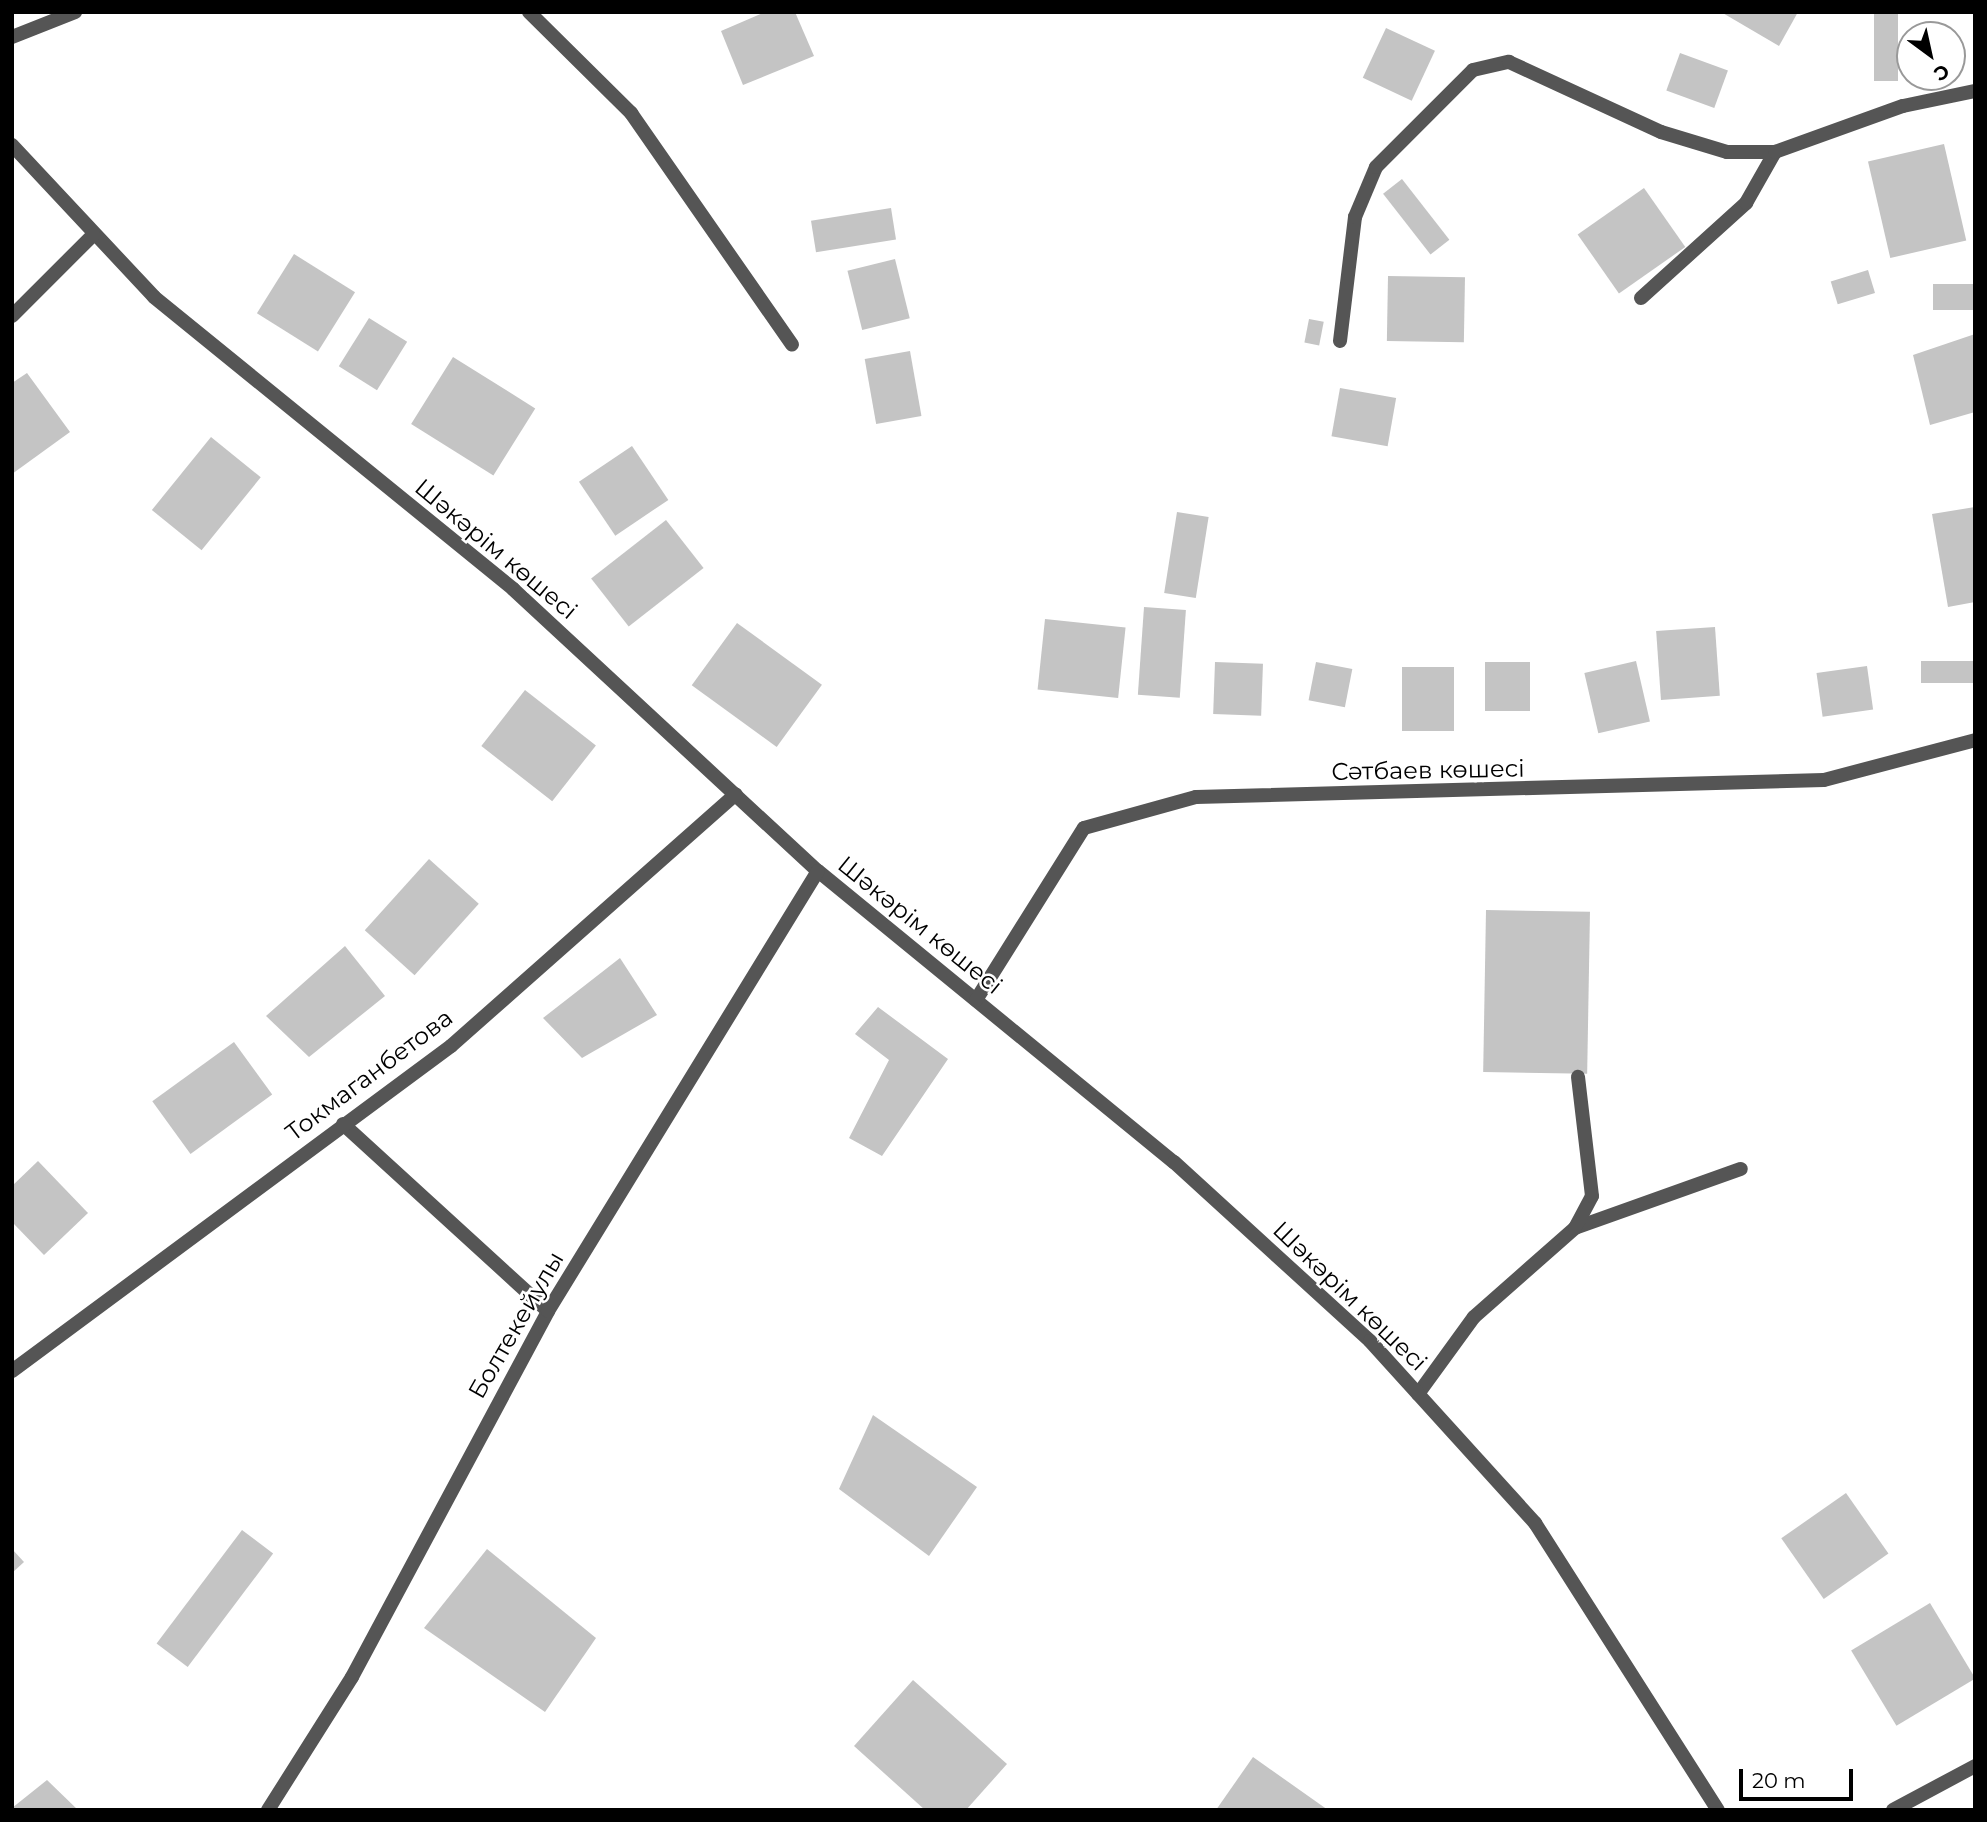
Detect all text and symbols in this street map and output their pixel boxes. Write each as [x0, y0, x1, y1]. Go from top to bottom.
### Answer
north arrow [1896, 21, 1966, 91]
text: С [1930, 59, 1954, 86]
street label: Шәкәрім көшесі [409, 473, 583, 625]
street label: Сәтбаев көшесі [1331, 754, 1525, 786]
street label: Шәкәрім көшесі [832, 850, 1008, 1000]
street label: Токмаганбетова [280, 1003, 458, 1147]
street label: Шәкәрім көшесі [1267, 1215, 1433, 1377]
street label: Болтекейулы [462, 1246, 570, 1404]
scale bar [1742, 1756, 1856, 1800]
text: 20 m [1752, 1768, 1806, 1793]

